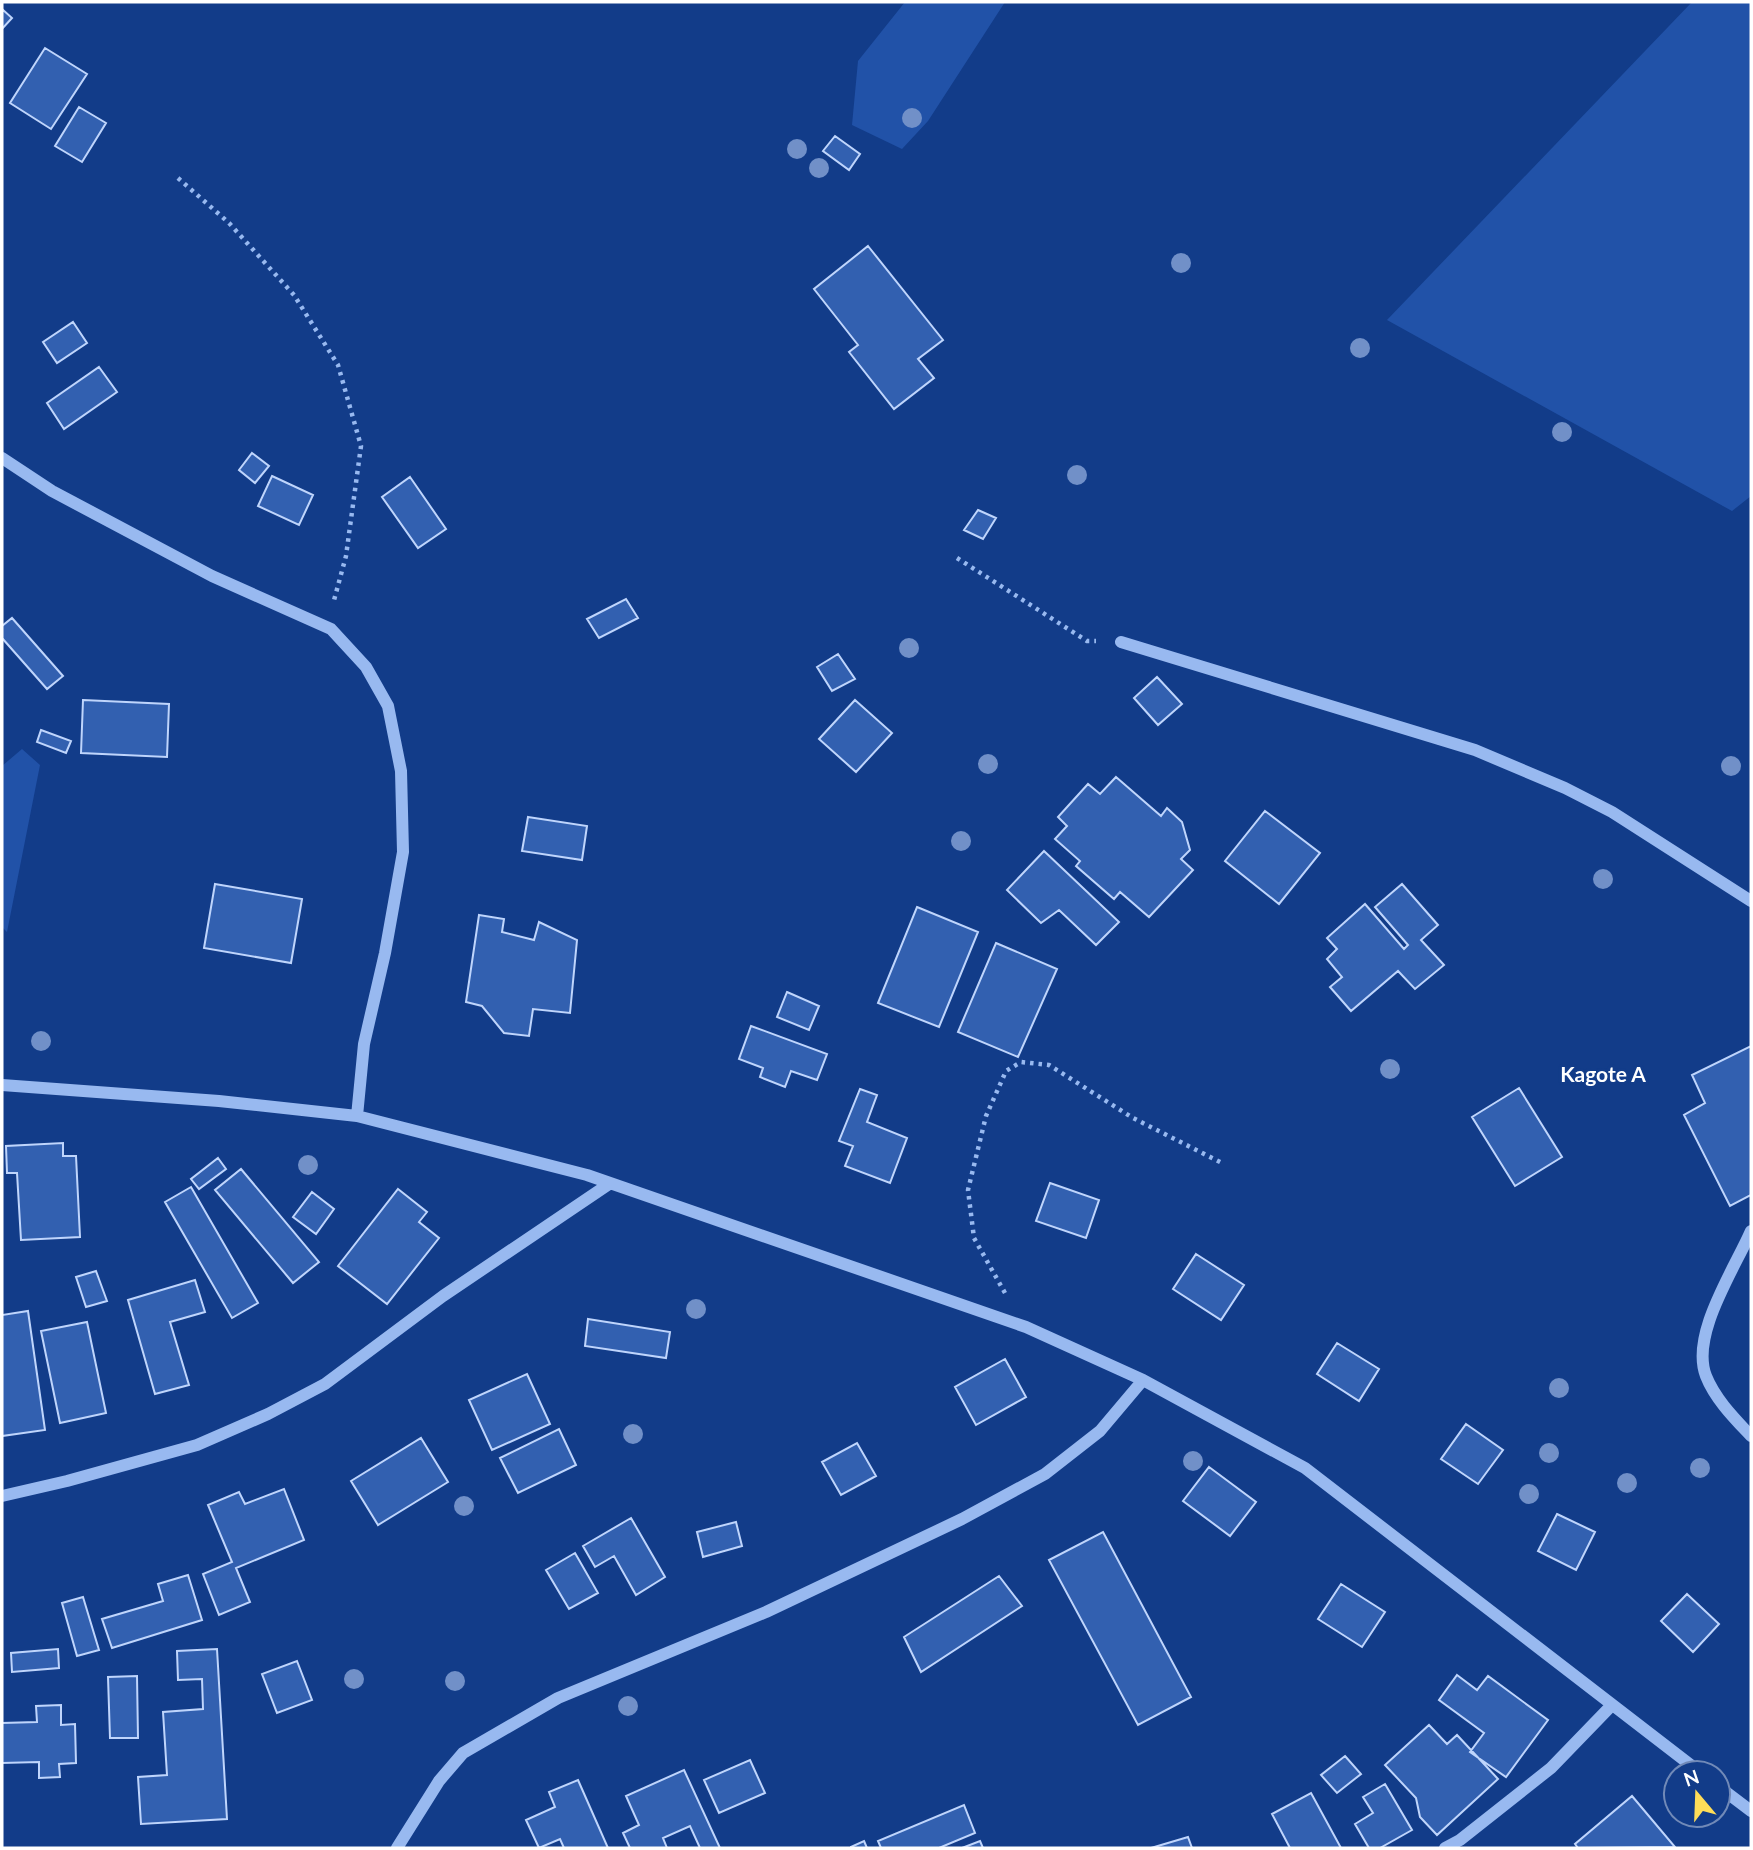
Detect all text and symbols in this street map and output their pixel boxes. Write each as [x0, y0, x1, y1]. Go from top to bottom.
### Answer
district label: Kagote A [1560, 1061, 1646, 1086]
north arrow [1662, 1759, 1732, 1829]
text: N [1681, 1764, 1702, 1791]

